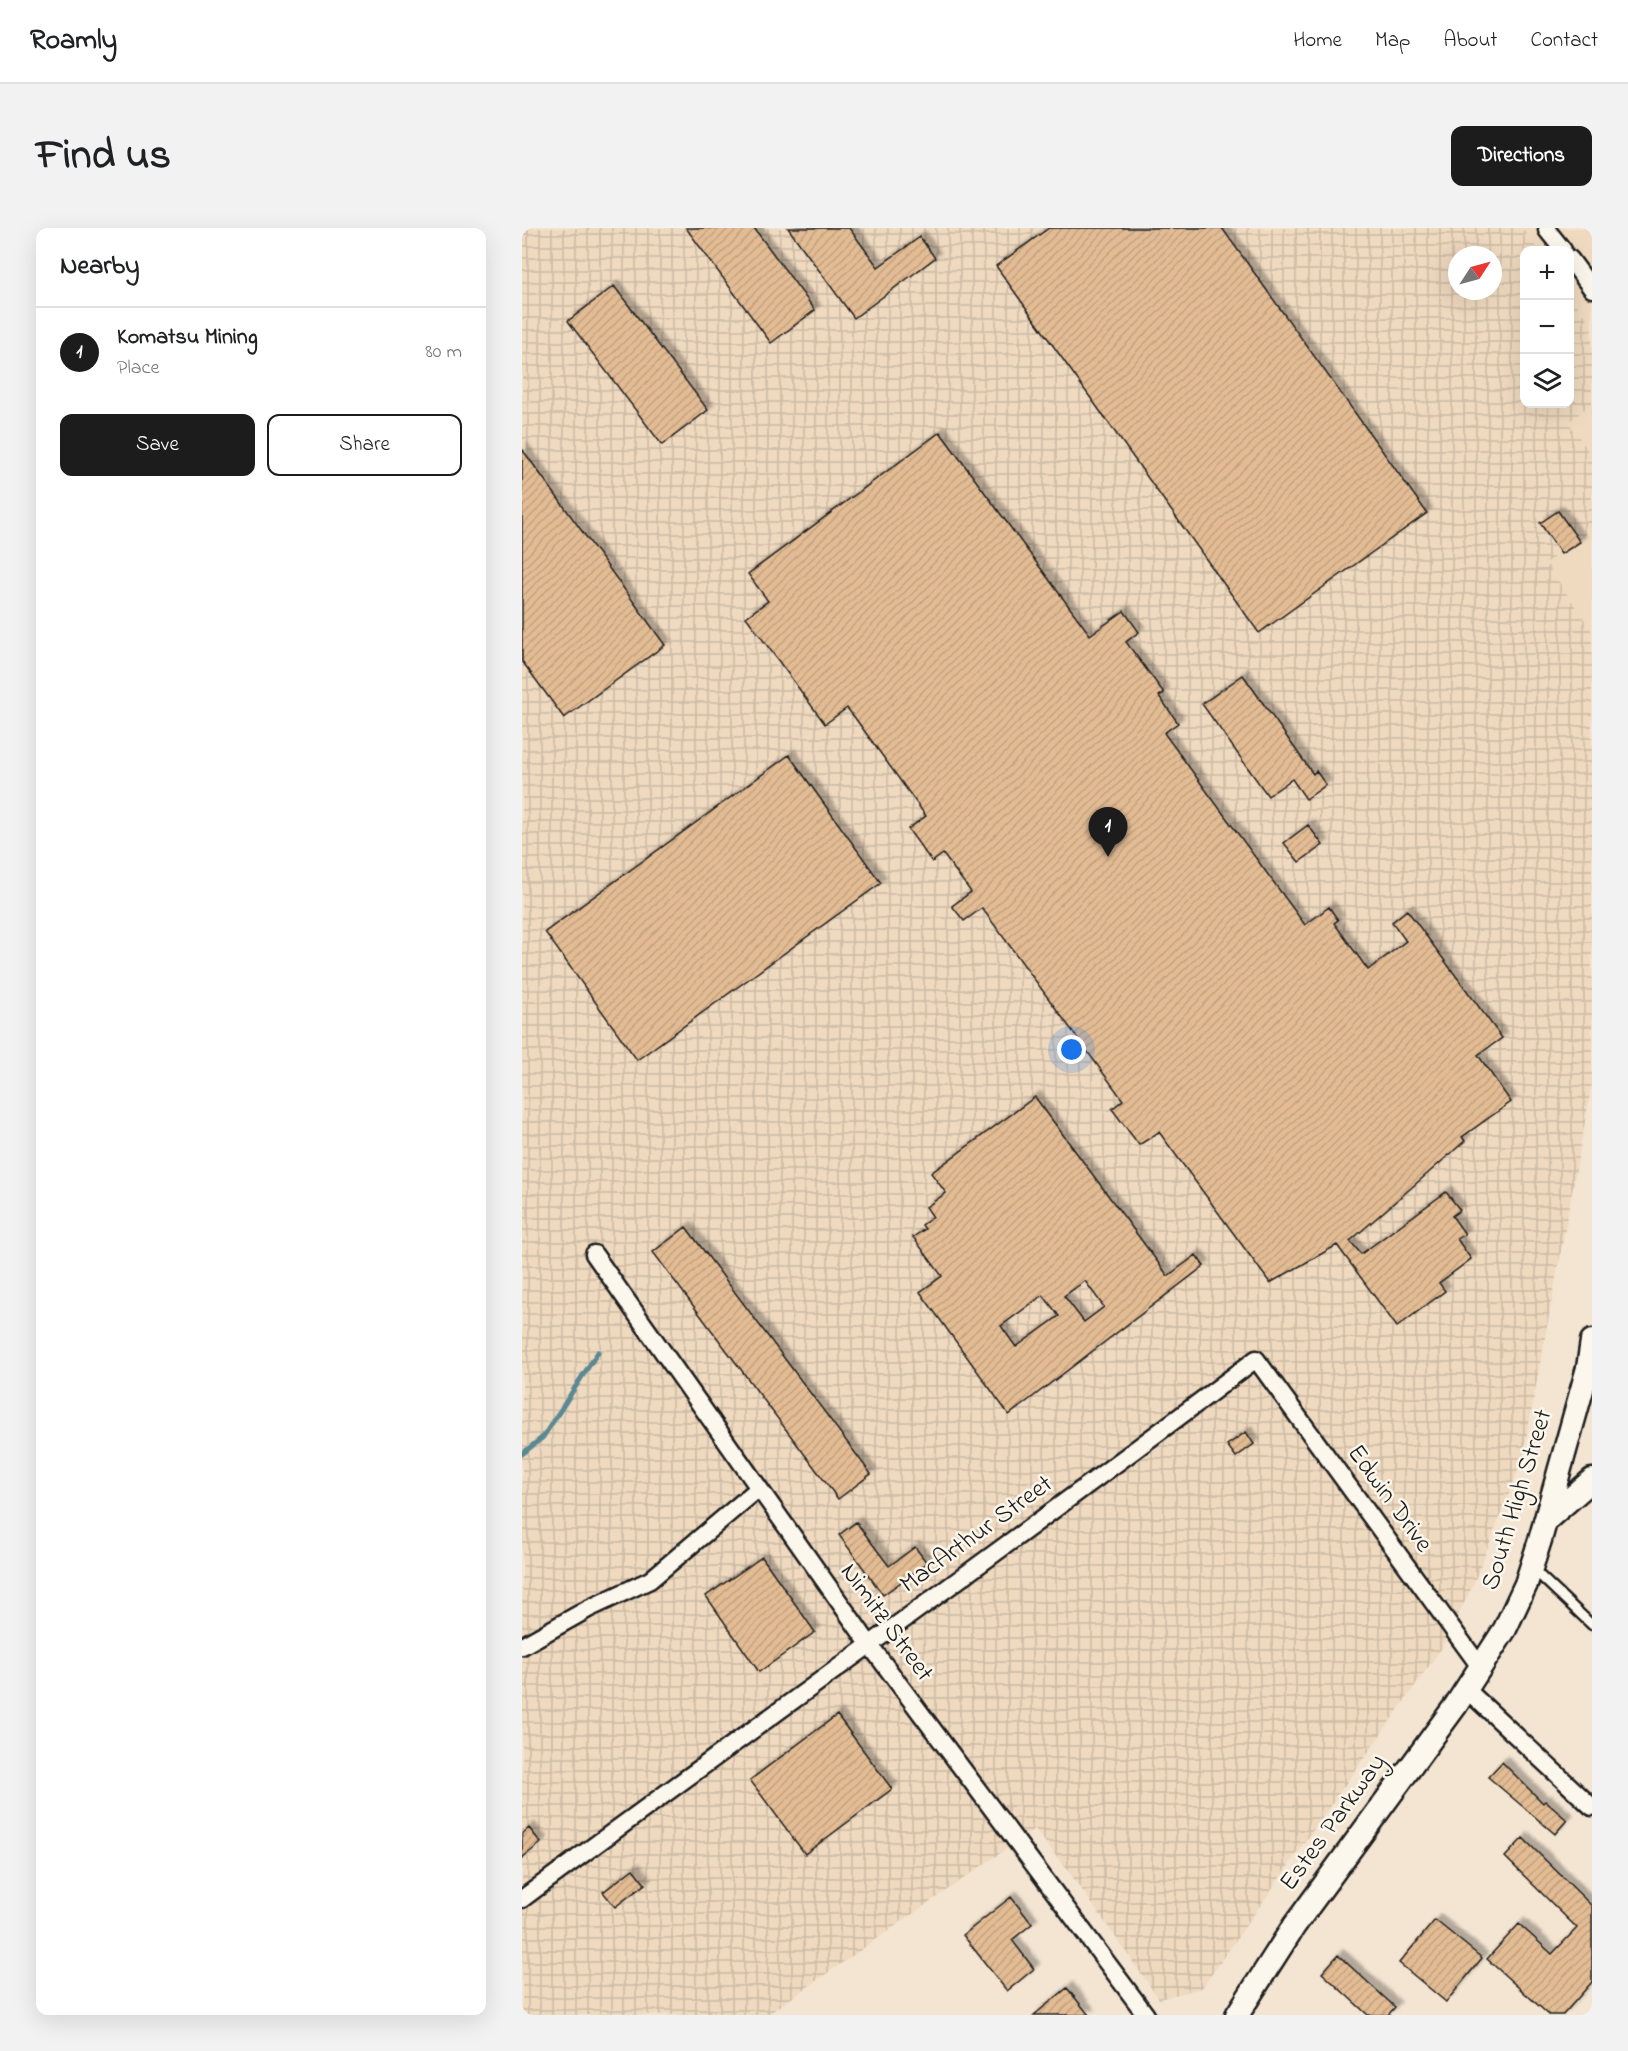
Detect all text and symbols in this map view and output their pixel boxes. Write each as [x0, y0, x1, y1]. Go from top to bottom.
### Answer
text: Roamly [30, 21, 117, 62]
text: Home [1293, 26, 1342, 56]
text: Map [1375, 26, 1410, 56]
text: About [1443, 26, 1497, 56]
text: Contact [1530, 26, 1598, 56]
text: Find us [36, 126, 171, 187]
button: Directions [1451, 126, 1592, 186]
north arrow [1448, 246, 1502, 300]
map controls [1520, 246, 1574, 408]
button: + [1520, 246, 1574, 300]
text: Nearby [60, 248, 139, 286]
button: − [1520, 300, 1574, 354]
text: Komatsu Mining [117, 322, 258, 354]
text: 1 [76, 338, 83, 367]
text: 80 m [425, 338, 462, 367]
text: Place [117, 354, 159, 383]
button: layers [1520, 354, 1574, 408]
button: Save [60, 414, 255, 476]
button: Share [267, 414, 462, 476]
pin: 1 [1088, 808, 1128, 857]
your location [1057, 1035, 1086, 1064]
street label: South High Street [1472, 1405, 1564, 1595]
street label: Edwin Drive [1337, 1437, 1442, 1561]
street label: MacArthur Street [892, 1466, 1062, 1604]
street label: Nimitz Street [830, 1556, 942, 1690]
street label: Estes Parkway [1271, 1746, 1397, 1900]

